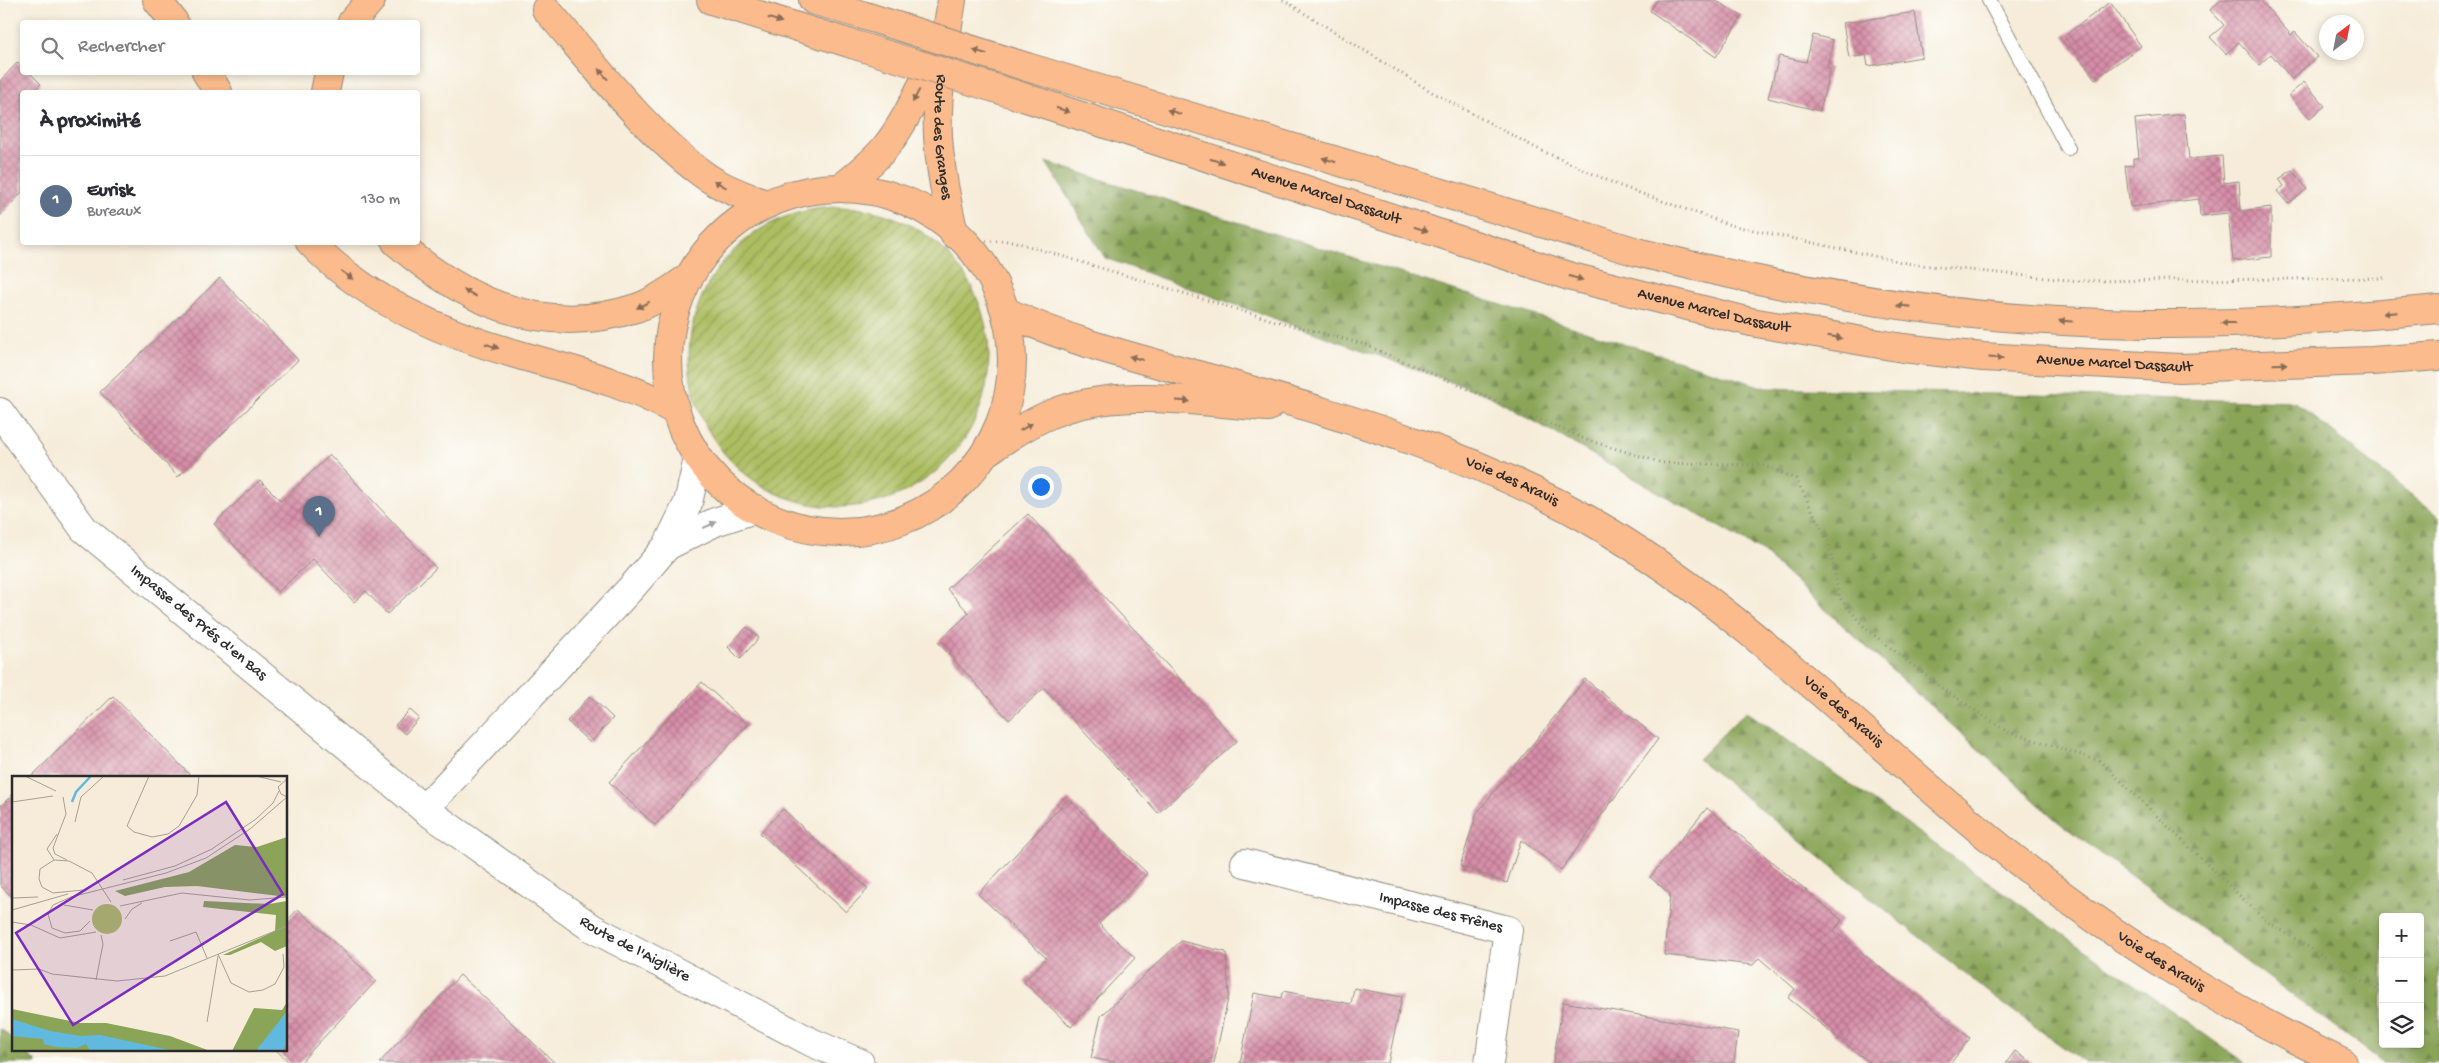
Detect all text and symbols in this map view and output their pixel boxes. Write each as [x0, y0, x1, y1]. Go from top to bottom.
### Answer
north arrow [2319, 15, 2364, 60]
one-way arrow [767, 16, 782, 24]
search box [20, 20, 420, 75]
icon: search [38, 34, 66, 62]
text: Rechercher [78, 36, 164, 59]
one-way arrow [973, 48, 988, 56]
one-way arrow [597, 67, 608, 80]
street label: Route des Granges [928, 73, 956, 202]
one-way arrow [912, 89, 920, 103]
one-way arrow [1056, 107, 1071, 115]
one-way arrow [1166, 108, 1181, 116]
text: À proximité [40, 110, 141, 135]
one-way arrow [1322, 155, 1337, 163]
one-way arrow [1210, 158, 1225, 166]
street label: Avenue Marcel Dassault [1249, 163, 1404, 230]
text: Eurisk [87, 180, 134, 203]
one-way arrow [714, 180, 727, 189]
text: 1 [53, 191, 59, 210]
text: 130 m [361, 191, 400, 210]
text: Bureaux [87, 203, 141, 222]
one-way arrow [1414, 226, 1429, 233]
one-way arrow [340, 270, 353, 280]
one-way arrow [1569, 274, 1584, 282]
street label: Avenue Marcel Dassault [1635, 284, 1793, 338]
one-way arrow [463, 289, 476, 298]
one-way arrow [636, 301, 650, 309]
one-way arrow [1896, 302, 1912, 310]
one-way arrow [2382, 310, 2398, 318]
one-way arrow [2058, 317, 2074, 325]
one-way arrow [2220, 319, 2236, 327]
one-way arrow [1827, 333, 1843, 341]
one-way arrow [484, 343, 499, 350]
street label: Avenue Marcel Dassault [2036, 350, 2194, 378]
one-way arrow [1128, 353, 1143, 361]
one-way arrow [1988, 354, 2004, 362]
one-way arrow [2273, 360, 2289, 368]
one-way arrow [1175, 397, 1191, 405]
one-way arrow [1019, 422, 1032, 431]
street label: Voie des Aravis [1461, 452, 1563, 512]
your location [1028, 474, 1054, 500]
pin: 1 [303, 496, 335, 537]
one-way arrow [703, 520, 717, 528]
street label: Impasse des Prés d'en Bas [126, 561, 271, 686]
street label: Voie des Aravis [1798, 671, 1888, 753]
inset map [12, 776, 288, 1050]
street label: Impasse des Frênes [1377, 888, 1506, 938]
street label: Route de l'Aiglière [575, 912, 694, 987]
map controls [2379, 913, 2424, 1048]
button: + [2379, 913, 2424, 958]
street label: Voie des Aravis [2112, 927, 2209, 997]
button: − [2379, 958, 2424, 1003]
button: layers [2379, 1003, 2424, 1048]

